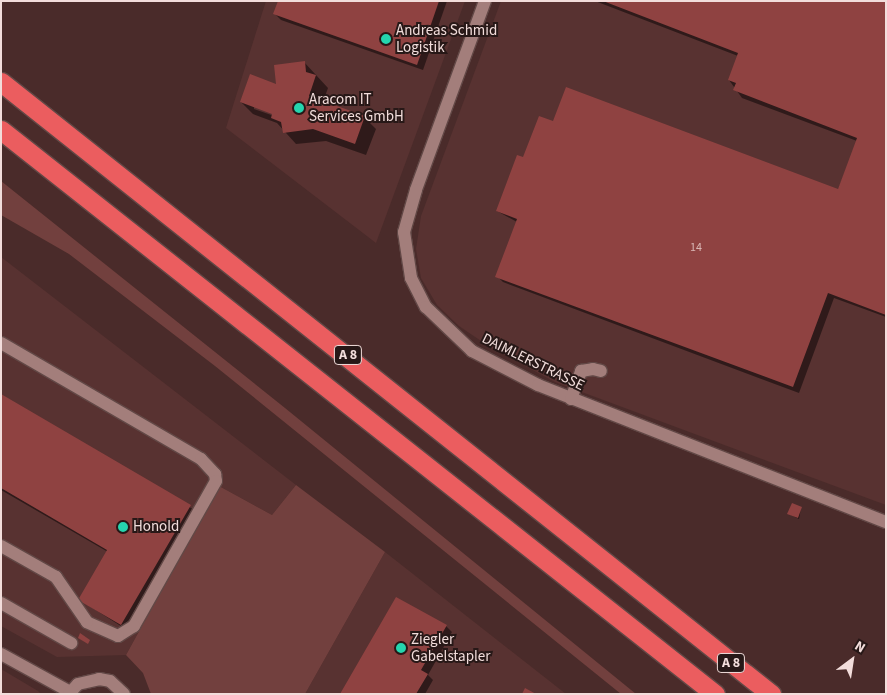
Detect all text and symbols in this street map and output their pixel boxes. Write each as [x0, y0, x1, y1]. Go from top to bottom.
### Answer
place label: Andreas Schmid Logistik [396, 21, 497, 56]
marker: Andreas Schmid Logistik [380, 33, 392, 45]
place label: Aracom IT Services GmbH [309, 90, 404, 125]
marker: Aracom IT Services GmbH [293, 102, 305, 114]
house number: 14 [690, 241, 702, 255]
street label: DAIMLERSTRASSE [479, 329, 587, 395]
road number: A 8 [333, 344, 363, 366]
place label: Honold [133, 518, 179, 536]
marker: Honold [117, 521, 129, 533]
place label: Ziegler Gabelstapler [411, 630, 490, 665]
north arrow [827, 635, 877, 685]
text: N [851, 636, 869, 658]
marker: Ziegler Gabelstapler [395, 642, 407, 654]
road number: A 8 [716, 651, 746, 674]

